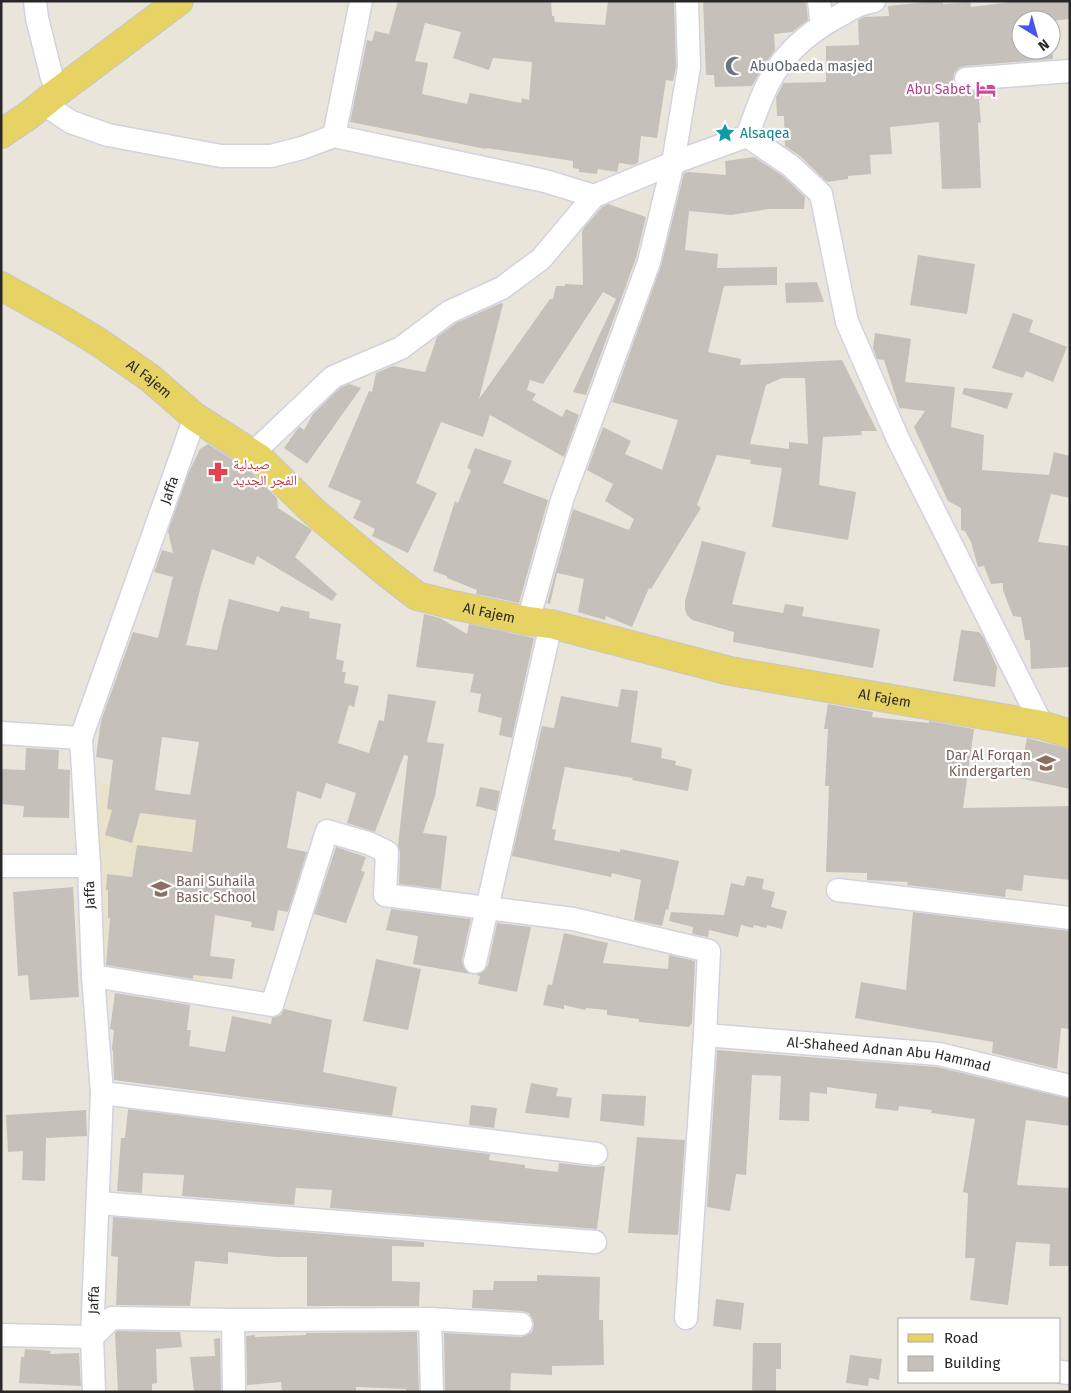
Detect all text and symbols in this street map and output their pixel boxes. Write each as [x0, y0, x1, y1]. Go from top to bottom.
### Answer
north arrow [1011, 10, 1061, 60]
text: N [1035, 35, 1052, 55]
mosque icon: AbuObaeda masjed [724, 55, 746, 77]
place label: AbuObaeda masjed [750, 58, 873, 75]
hotel icon: Abu Sabet [975, 78, 997, 100]
place label: Abu Sabet [907, 81, 972, 98]
place icon: Alsaqea [714, 122, 736, 144]
place label: Alsaqea [740, 125, 790, 142]
street label: Al Fajem [123, 356, 175, 402]
place label: صيدلية الفجر الجديد [233, 456, 297, 489]
pharmacy icon: صيدلية الفجر الجديد [207, 461, 229, 483]
street label: Jaffa [156, 474, 182, 506]
street label: Al Fajem [462, 599, 517, 627]
street label: Al Fajem [857, 685, 912, 711]
place label: Dar Al Forqan Kindergarten [946, 747, 1031, 780]
school or university icon: Dar Al Forqan Kindergarten [1035, 752, 1057, 774]
place label: Bani Suhaila Basic School [176, 873, 256, 906]
school or university icon: Bani Suhaila Basic School [150, 878, 172, 900]
street label: Jaffa [81, 880, 99, 910]
street label: Al-Shaheed Adnan Abu Hammad [786, 1033, 993, 1075]
street label: Jaffa [84, 1285, 103, 1315]
legend [898, 1318, 1061, 1383]
text: Road [944, 1329, 979, 1347]
text: Building [944, 1354, 1000, 1372]

